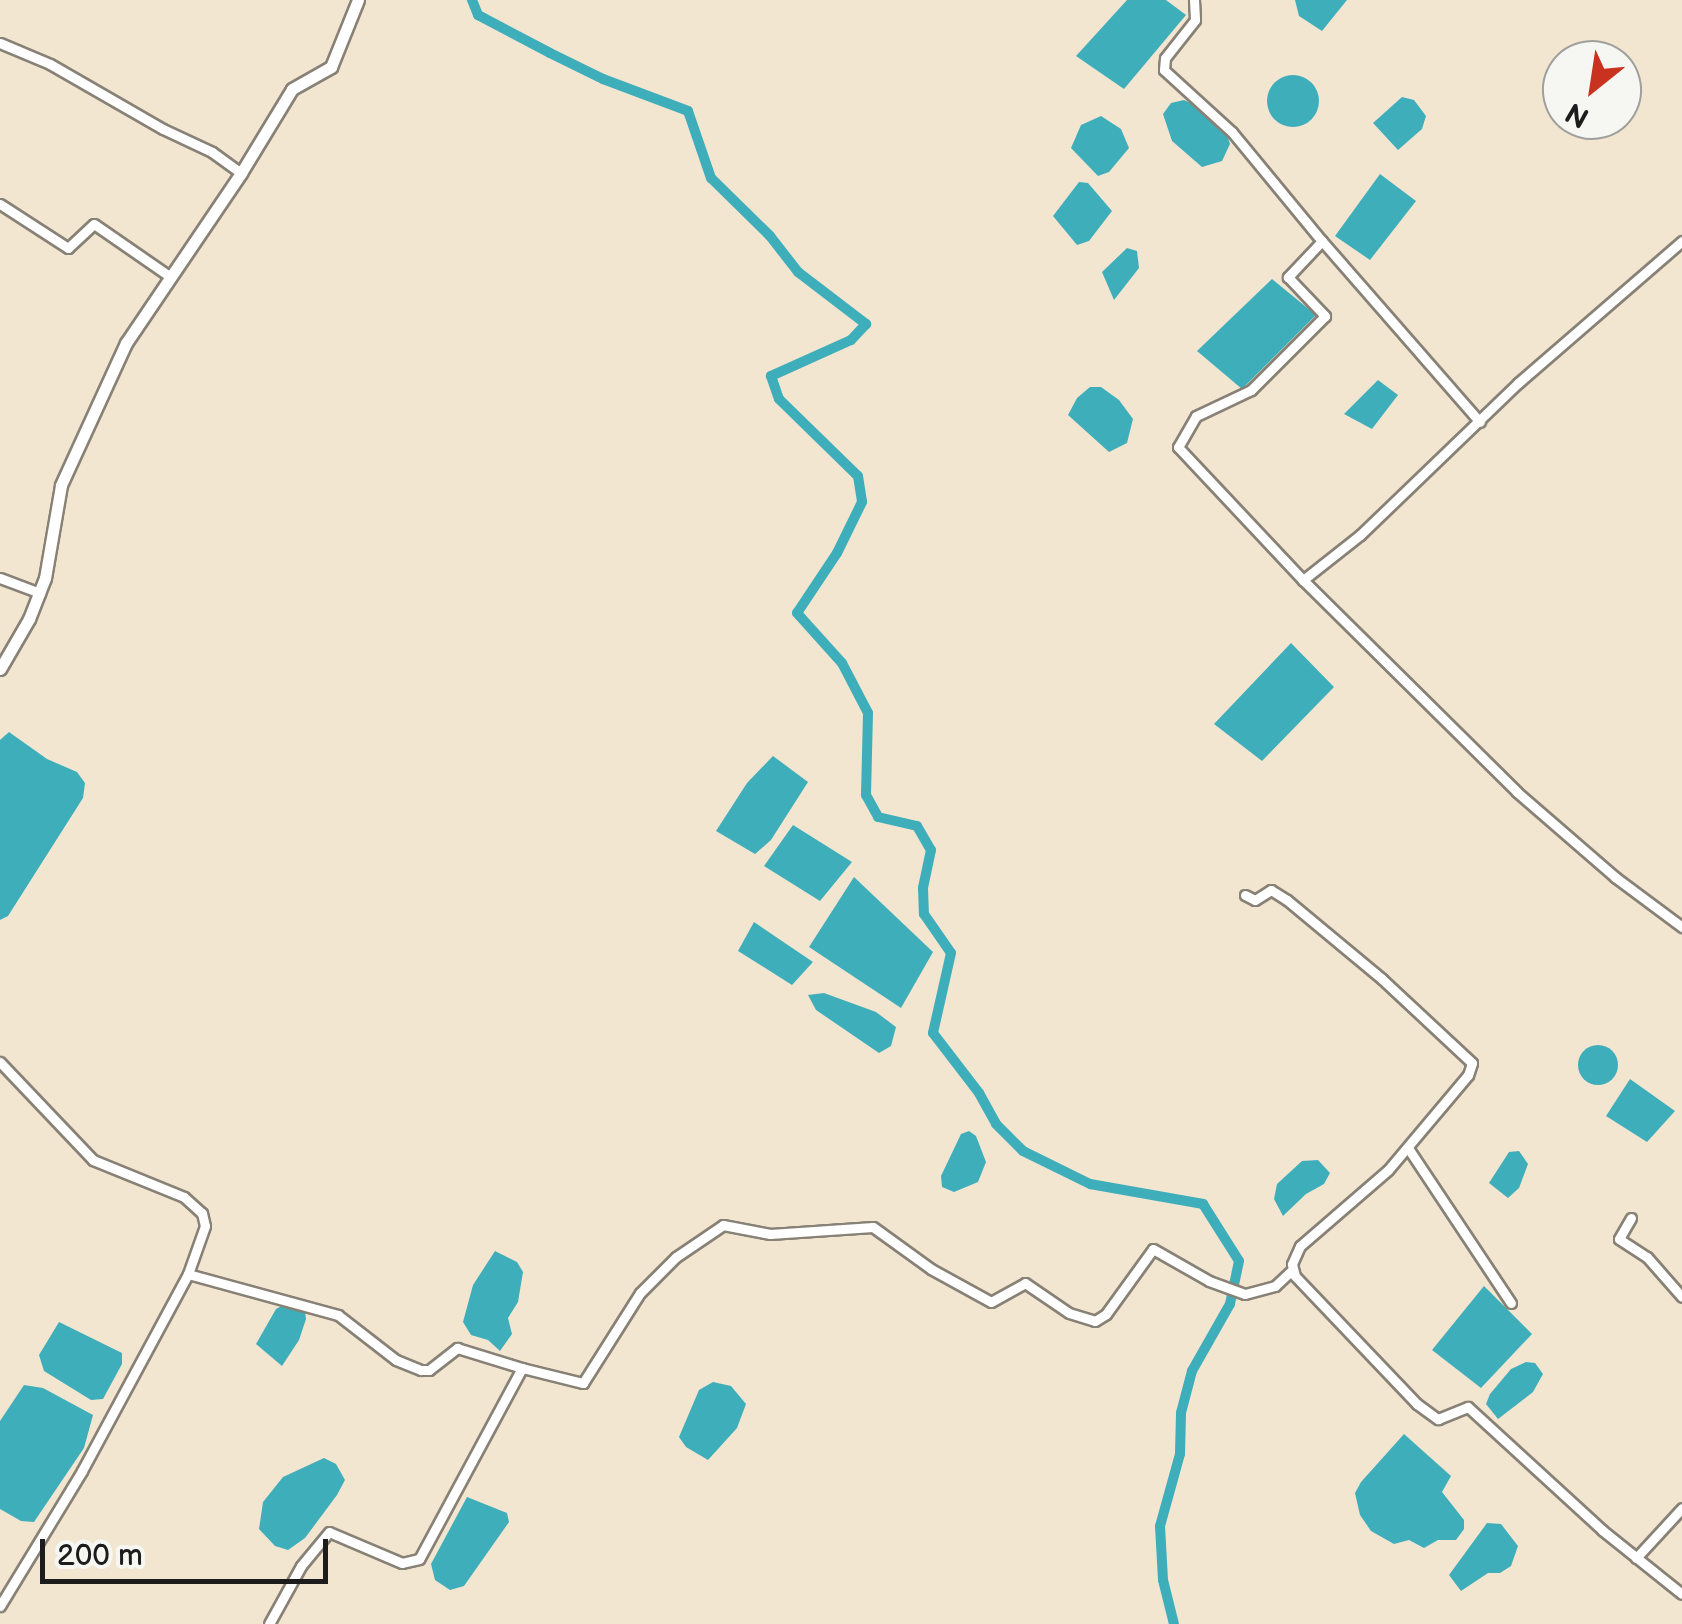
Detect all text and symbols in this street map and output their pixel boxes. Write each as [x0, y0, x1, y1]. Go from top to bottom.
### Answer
north arrow [1542, 40, 1642, 140]
text: N [1560, 95, 1595, 134]
scale bar [45, 1519, 332, 1581]
text: 200 m [57, 1538, 143, 1574]

